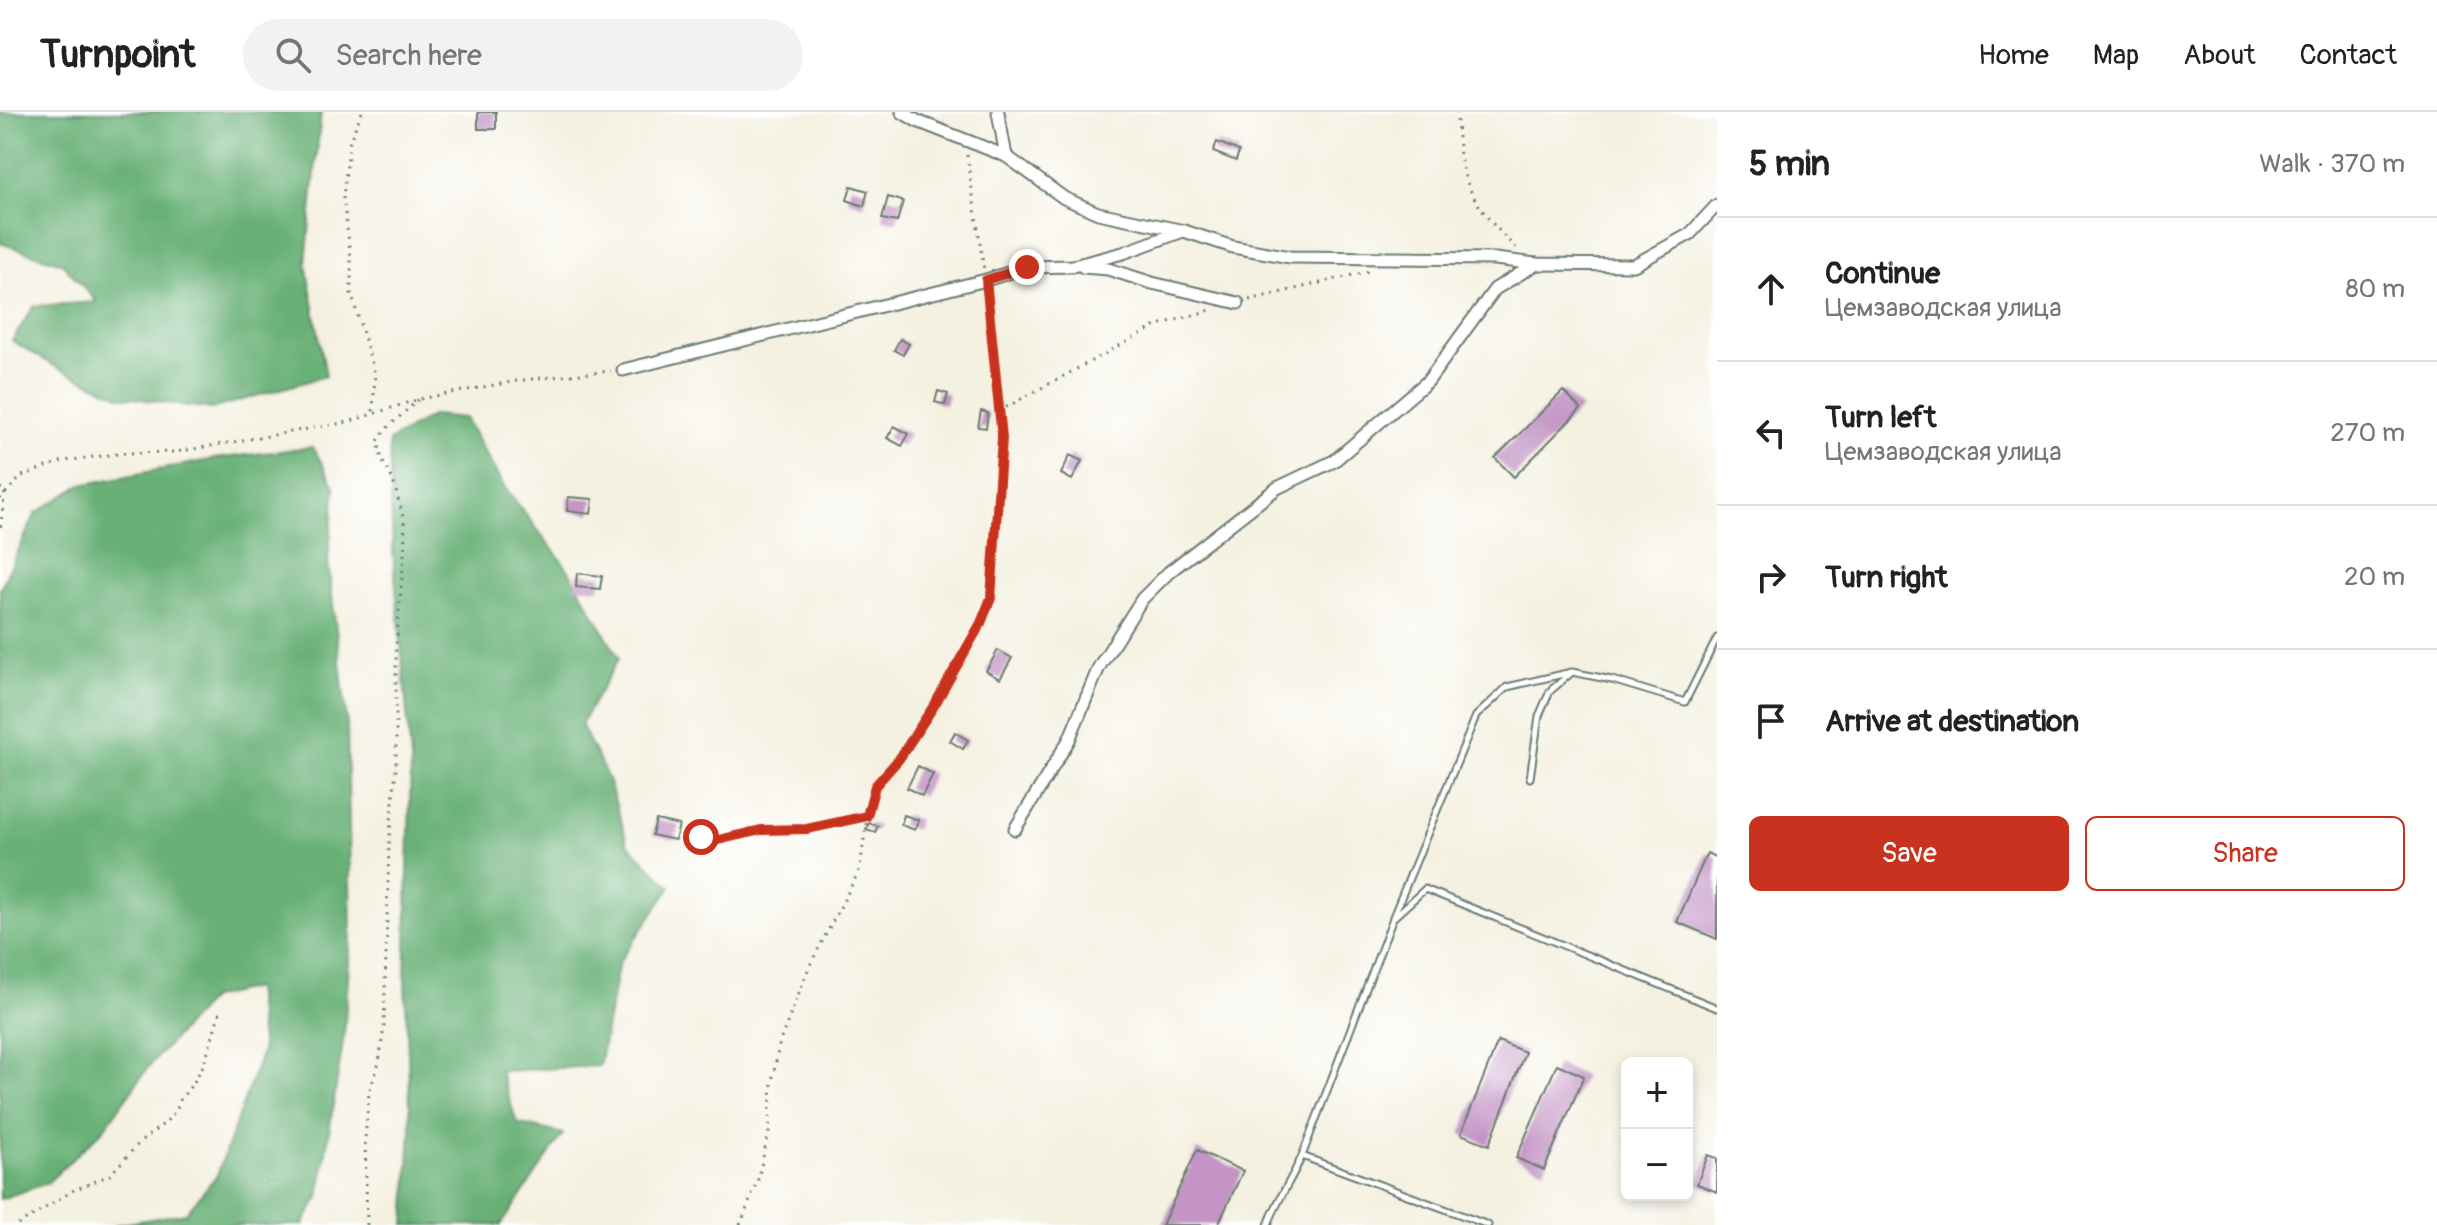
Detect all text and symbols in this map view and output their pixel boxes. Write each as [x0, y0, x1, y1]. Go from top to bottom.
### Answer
search box [243, 19, 803, 91]
text: Turnpoint [40, 31, 195, 79]
icon: search [271, 33, 315, 77]
text: Search here [335, 37, 482, 74]
text: Home [1978, 38, 2049, 73]
text: Map [2093, 38, 2139, 73]
text: About [2183, 38, 2256, 73]
text: Contact [2300, 38, 2397, 73]
text: 5 min [1749, 143, 1830, 186]
text: Walk · 370 m [2259, 148, 2405, 180]
route end [1009, 249, 1045, 285]
text: Continue [1825, 255, 1940, 292]
icon: ahead [1749, 267, 1793, 311]
text: 80 m [2345, 273, 2405, 305]
text: Цемзаводская улица [1825, 292, 2062, 324]
text: Turn left [1825, 399, 1936, 436]
icon: left [1749, 411, 1793, 455]
text: 270 m [2330, 417, 2405, 449]
text: Цемзаводская улица [1825, 436, 2062, 468]
icon: right [1749, 555, 1793, 599]
text: Turn right [1825, 559, 1948, 596]
text: 20 m [2344, 561, 2405, 593]
icon: arrive [1749, 699, 1793, 743]
text: Arrive at destination [1825, 703, 2079, 740]
button: Save [1749, 816, 2069, 891]
button: Share [2085, 816, 2405, 891]
route start [683, 819, 719, 855]
map controls [1621, 1057, 1693, 1201]
button: + [1621, 1057, 1693, 1129]
button: − [1621, 1129, 1693, 1201]

